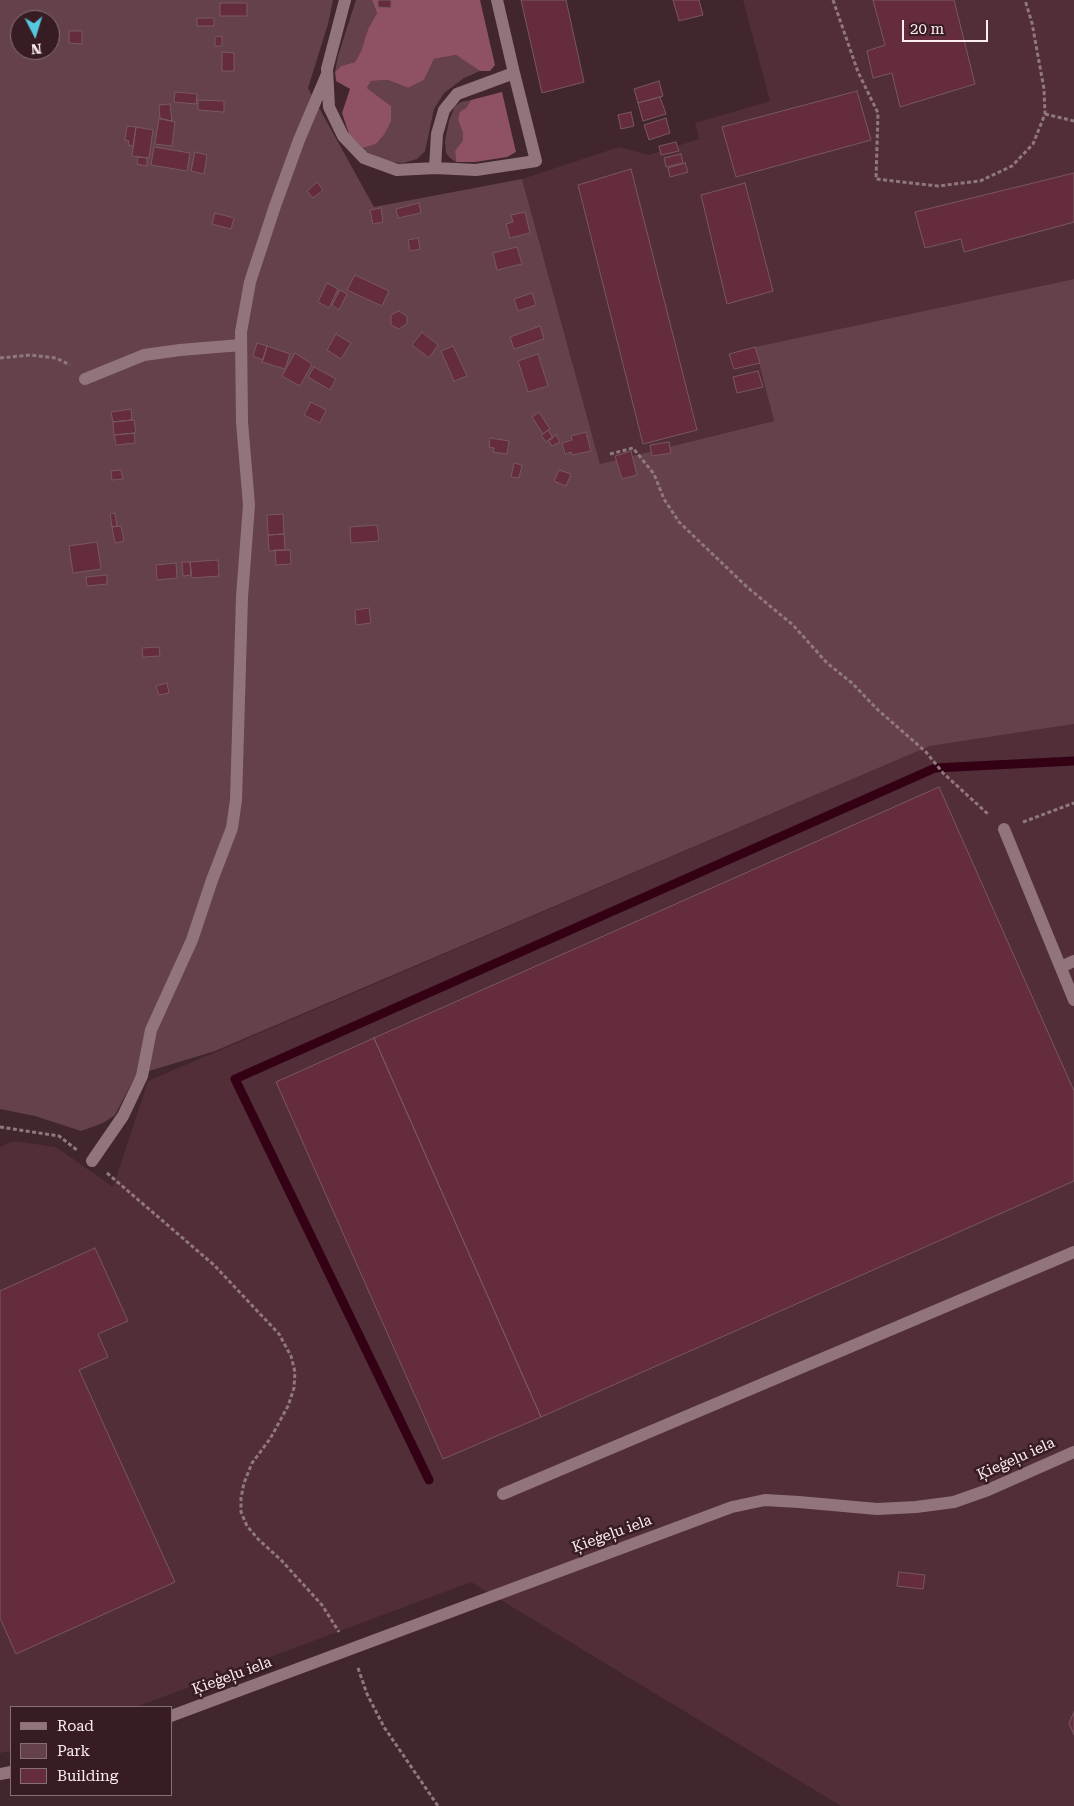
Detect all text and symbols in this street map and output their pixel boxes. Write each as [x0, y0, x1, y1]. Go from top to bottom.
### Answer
north arrow [10, 10, 60, 60]
scale bar [904, 10, 990, 42]
text: 20 m [910, 20, 944, 38]
text: N [30, 41, 42, 57]
street label: Ķieģeļu iela [974, 1434, 1058, 1484]
street label: Ķieģeļu iela [570, 1511, 654, 1557]
street label: Ķieģeļu iela [190, 1653, 274, 1699]
legend [10, 1706, 172, 1796]
text: Road [57, 1717, 94, 1735]
text: Park [57, 1742, 90, 1760]
text: Building [57, 1767, 118, 1785]

